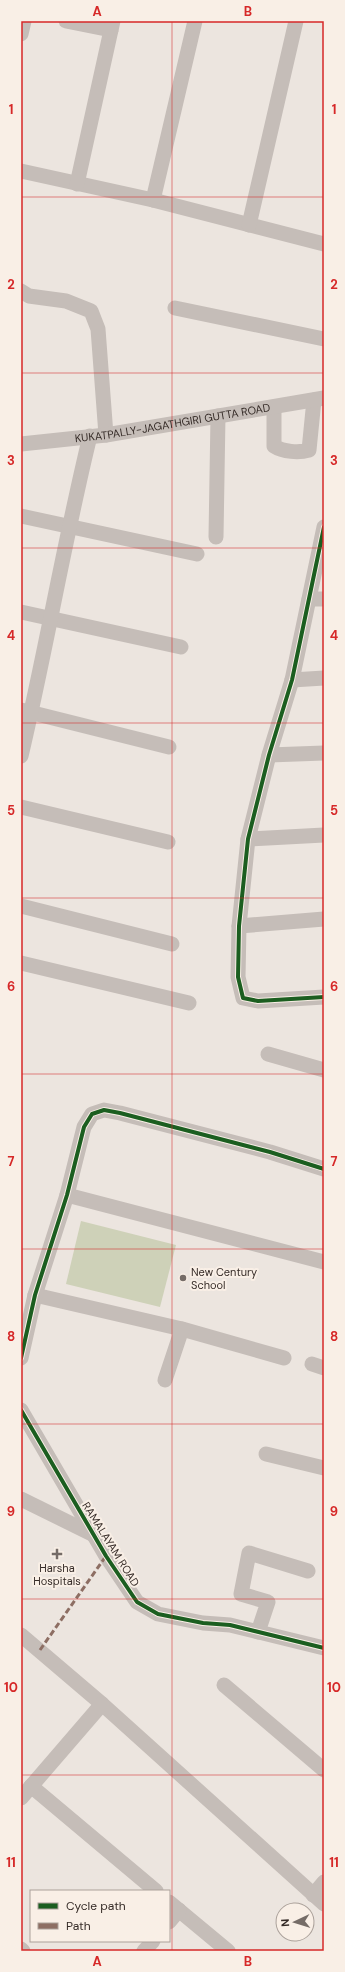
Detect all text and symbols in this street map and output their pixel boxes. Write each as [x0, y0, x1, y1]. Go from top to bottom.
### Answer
text: A [92, 3, 102, 20]
text: B [244, 3, 252, 20]
text: 1 [9, 101, 13, 118]
text: 1 [332, 101, 336, 118]
text: 2 [7, 276, 15, 293]
text: 2 [330, 276, 338, 293]
street label: KUKATPALLY-JAGATHGIRI GUTTA ROAD [74, 400, 272, 445]
text: 3 [7, 452, 15, 469]
text: 3 [330, 452, 338, 469]
text: 4 [7, 627, 15, 644]
text: 4 [330, 627, 338, 644]
text: 5 [7, 802, 15, 819]
text: 5 [330, 802, 338, 819]
text: 6 [7, 978, 15, 995]
text: 6 [330, 978, 338, 995]
text: 7 [8, 1153, 15, 1170]
text: 7 [331, 1153, 338, 1170]
place label: New Century School [191, 1265, 257, 1292]
marker: New Century School [178, 1273, 188, 1283]
text: 8 [7, 1328, 15, 1345]
text: 8 [330, 1328, 338, 1345]
street label: RAMALAYAM ROAD [79, 1499, 143, 1589]
text: 9 [7, 1503, 15, 1520]
text: 9 [330, 1503, 338, 1520]
marker: Harsha Hospitals [51, 1548, 63, 1560]
place label: Harsha Hospitals [33, 1561, 81, 1588]
text: 10 [4, 1679, 18, 1696]
text: 10 [327, 1679, 341, 1696]
text: 11 [6, 1854, 16, 1871]
text: 11 [329, 1854, 339, 1871]
legend [30, 1890, 170, 1942]
text: Cycle path [66, 1898, 126, 1914]
north arrow [275, 1902, 315, 1942]
text: Path [66, 1918, 91, 1934]
text: N [278, 1918, 292, 1927]
text: A [92, 1953, 102, 1970]
text: B [244, 1953, 252, 1970]

